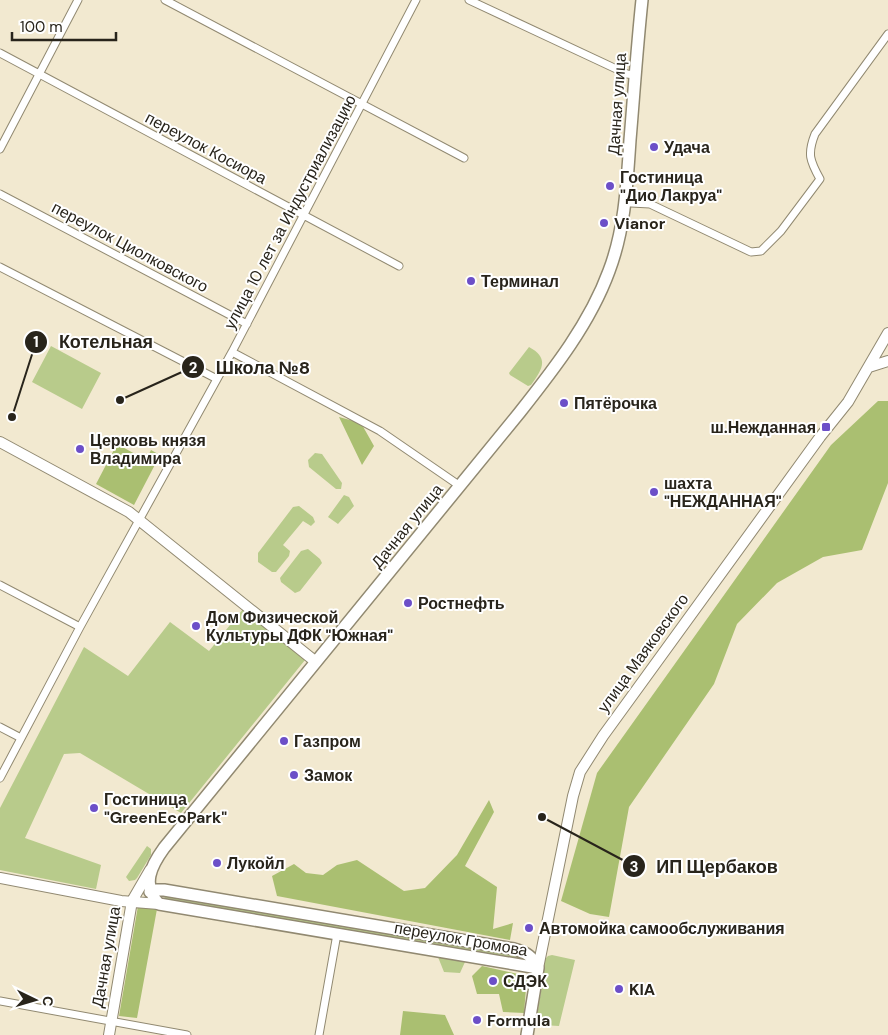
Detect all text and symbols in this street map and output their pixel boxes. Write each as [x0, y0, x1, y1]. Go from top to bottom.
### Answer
scale bar [12, 10, 116, 42]
text: 100 m [20, 17, 63, 37]
street label: Дачная улица [603, 52, 631, 156]
street label: улица 10 лет за Индустриализацию [219, 91, 361, 333]
street label: переулок Косиора [142, 107, 270, 189]
place label: Удача [664, 137, 710, 158]
marker: Удача [648, 141, 660, 153]
place label: Гостиница "Дио Лакруа" [620, 167, 722, 206]
marker: Гостиница "Дио Лакруа" [604, 180, 616, 192]
street label: переулок Циолковского [48, 197, 212, 297]
place label: Vianor [614, 213, 666, 234]
marker: Vianor [598, 217, 610, 229]
place label: Терминал [481, 271, 559, 292]
marker: Терминал [465, 275, 477, 287]
callout: Котельная [24, 326, 163, 359]
text: Котельная [59, 330, 153, 354]
text: 1 [33, 332, 39, 352]
callout: Школа №8 [181, 351, 320, 384]
text: Школа №8 [216, 356, 310, 380]
text: 2 [189, 358, 198, 378]
place label: Пятёрочка [574, 393, 657, 414]
marker: Пятёрочка [558, 397, 570, 409]
place label: ш.Нежданная [710, 417, 816, 438]
marker: ш.Нежданная [820, 421, 832, 433]
place label: Церковь князя Владимира [90, 430, 206, 469]
marker: Церковь князя Владимира [74, 443, 86, 455]
place label: шахта "НЕЖДАННАЯ" [664, 473, 782, 512]
street label: Дачная улица [367, 480, 447, 572]
marker: шахта "НЕЖДАННАЯ" [648, 486, 660, 498]
street label: улица Маяковского [593, 589, 693, 717]
place label: Ростнефть [418, 593, 505, 614]
marker: Ростнефть [402, 597, 414, 609]
place label: Дом Физической Культуры ДФК "Южная" [206, 607, 393, 646]
marker: Дом Физической Культуры ДФК "Южная" [190, 620, 202, 632]
place label: Газпром [294, 731, 361, 752]
marker: Газпром [278, 735, 290, 747]
place label: Замок [304, 765, 353, 786]
marker: Замок [288, 769, 300, 781]
place label: Гостиница "GreenEcoPark" [104, 789, 227, 828]
marker: Гостиница "GreenEcoPark" [88, 802, 100, 814]
callout: ИП Щербаков [622, 850, 788, 883]
place label: Лукойл [227, 853, 285, 874]
text: ИП Щербаков [656, 855, 778, 879]
marker: Лукойл [211, 857, 223, 869]
text: 3 [629, 857, 639, 877]
street label: Дачная улица [87, 905, 125, 1009]
street label: переулок Громова [393, 917, 529, 961]
place label: Автомойка самообслуживания [539, 918, 785, 939]
marker: Автомойка самообслуживания [523, 922, 535, 934]
place label: СДЭК [503, 971, 547, 992]
north arrow [10, 975, 60, 1025]
marker: СДЭК [487, 975, 499, 987]
place label: KIA [629, 979, 655, 1000]
marker: KIA [613, 983, 625, 995]
text: С [39, 995, 57, 1007]
place label: Formula [487, 1010, 550, 1031]
marker: Formula [471, 1014, 483, 1026]

